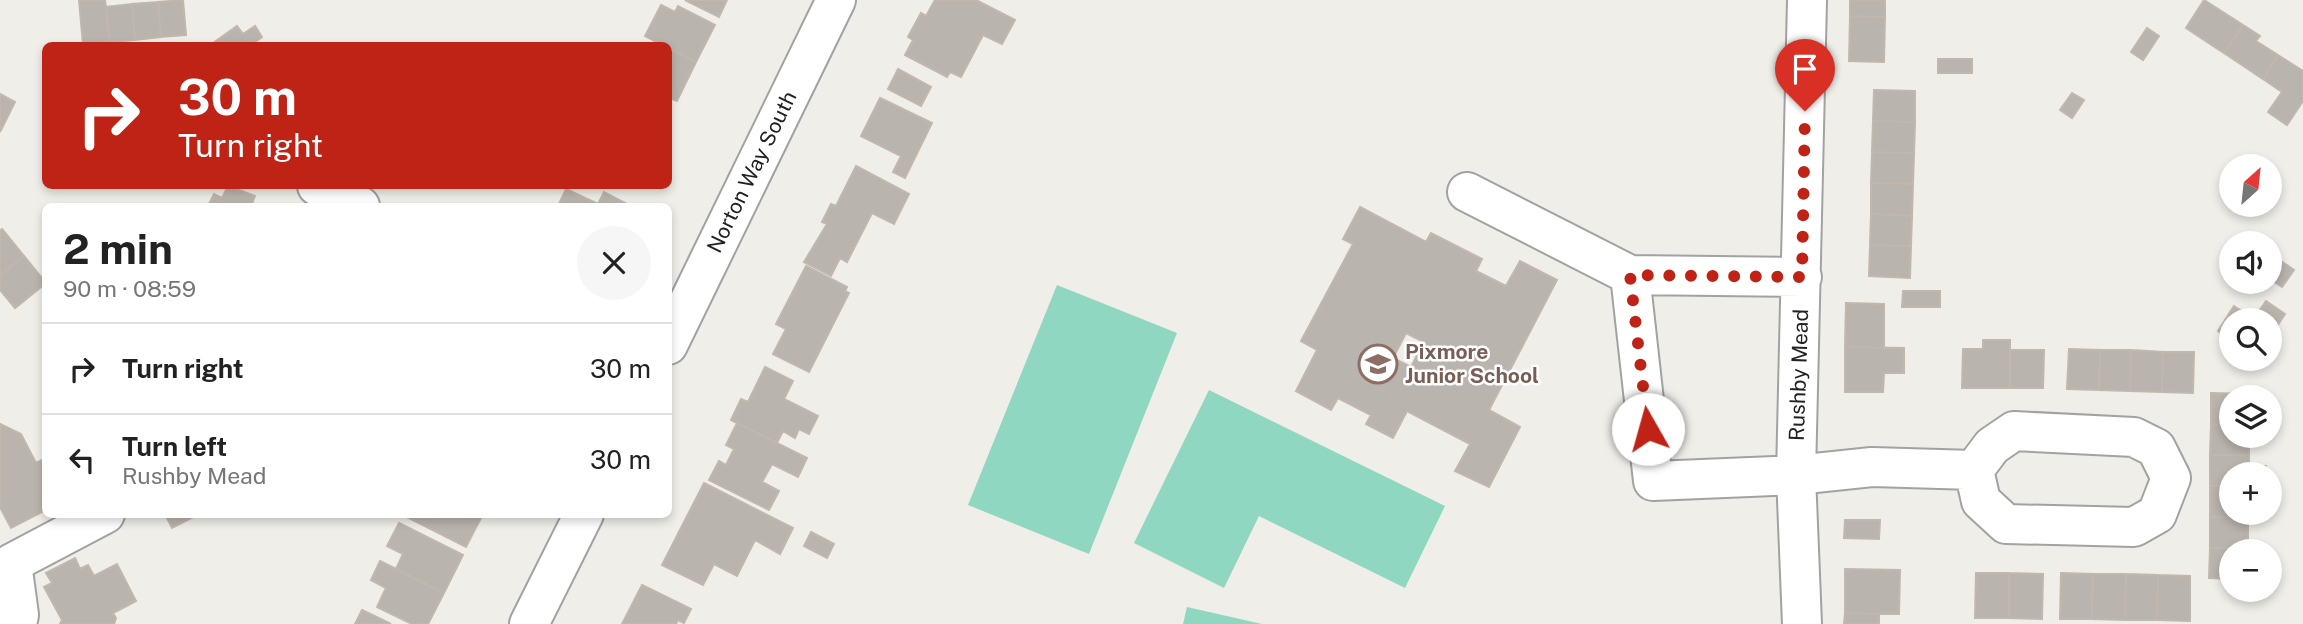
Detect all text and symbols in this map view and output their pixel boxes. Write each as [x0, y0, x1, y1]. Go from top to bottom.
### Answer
pin [1775, 39, 1835, 111]
icon: arrive [1786, 50, 1824, 88]
text: 30 m [178, 68, 297, 126]
icon: right [63, 70, 154, 161]
street label: Norton Way South [702, 87, 802, 257]
text: Turn right [178, 127, 323, 164]
north arrow [2219, 154, 2282, 217]
map controls [2219, 154, 2282, 602]
text: 2 min [63, 224, 173, 273]
button: close [577, 226, 651, 300]
button: sound [2219, 231, 2282, 294]
text: 90 m · 08:59 [63, 275, 196, 302]
button: search [2219, 308, 2282, 371]
street label: Rushby Mead [1784, 309, 1813, 441]
place label: Pixmore Junior School [1405, 339, 1539, 388]
school or university icon: Pixmore Junior School [1357, 343, 1399, 385]
icon: right [63, 350, 101, 388]
text: Turn right [122, 353, 244, 384]
text: 30 m [590, 353, 651, 384]
button: layers [2219, 385, 2282, 448]
position arrow [1611, 392, 1685, 466]
text: Turn left [122, 431, 227, 462]
icon: left [63, 441, 101, 479]
text: 30 m [590, 444, 651, 475]
text: Rushby Mead [122, 462, 267, 489]
button: + [2219, 462, 2282, 525]
button: − [2219, 539, 2282, 602]

